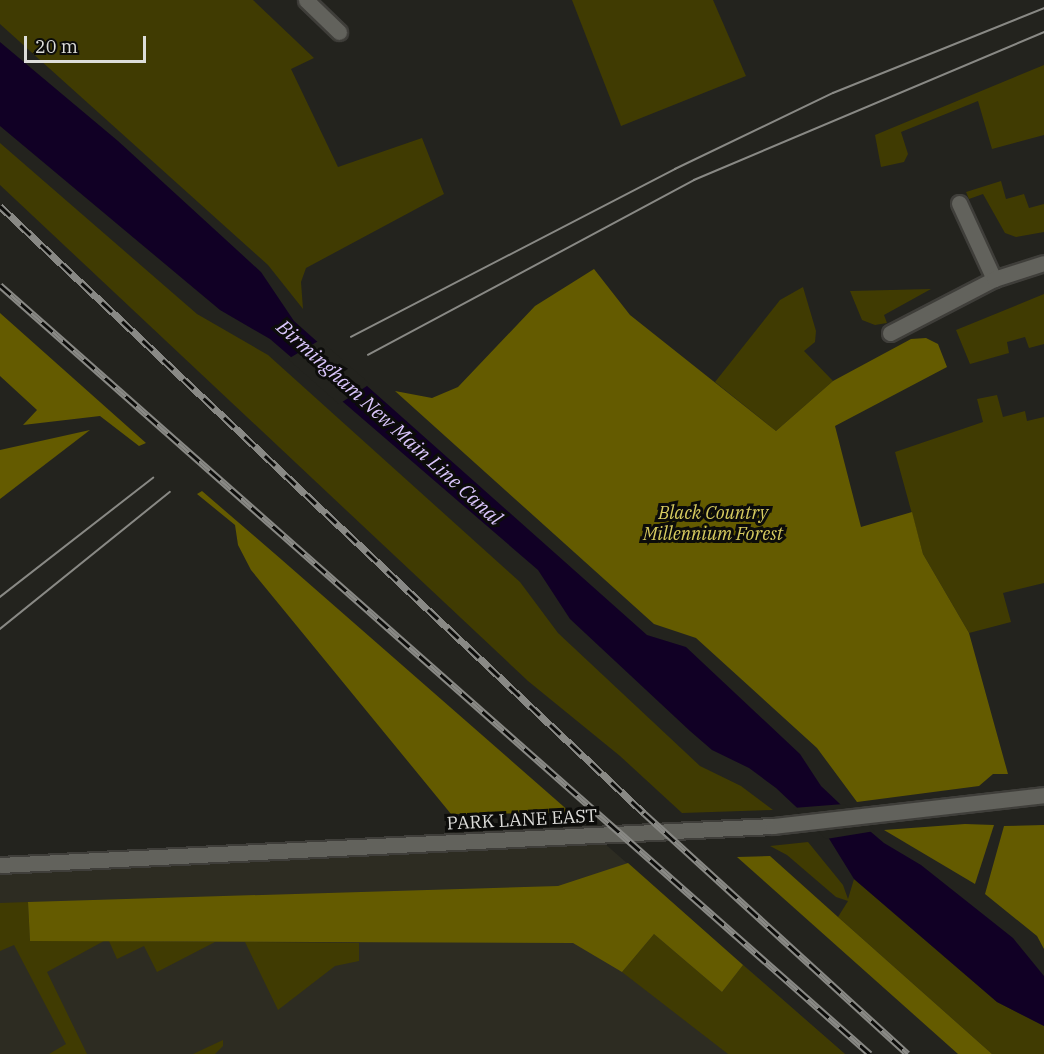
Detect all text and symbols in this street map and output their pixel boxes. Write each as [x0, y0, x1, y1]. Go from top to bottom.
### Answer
scale bar [27, 24, 148, 62]
text: 20 m [35, 35, 78, 58]
water label: Birmingham New Main Line Canal [272, 314, 508, 530]
park label: Black Country Millennium Forest [643, 503, 783, 546]
street label: PARK LANE EAST [446, 805, 598, 835]

